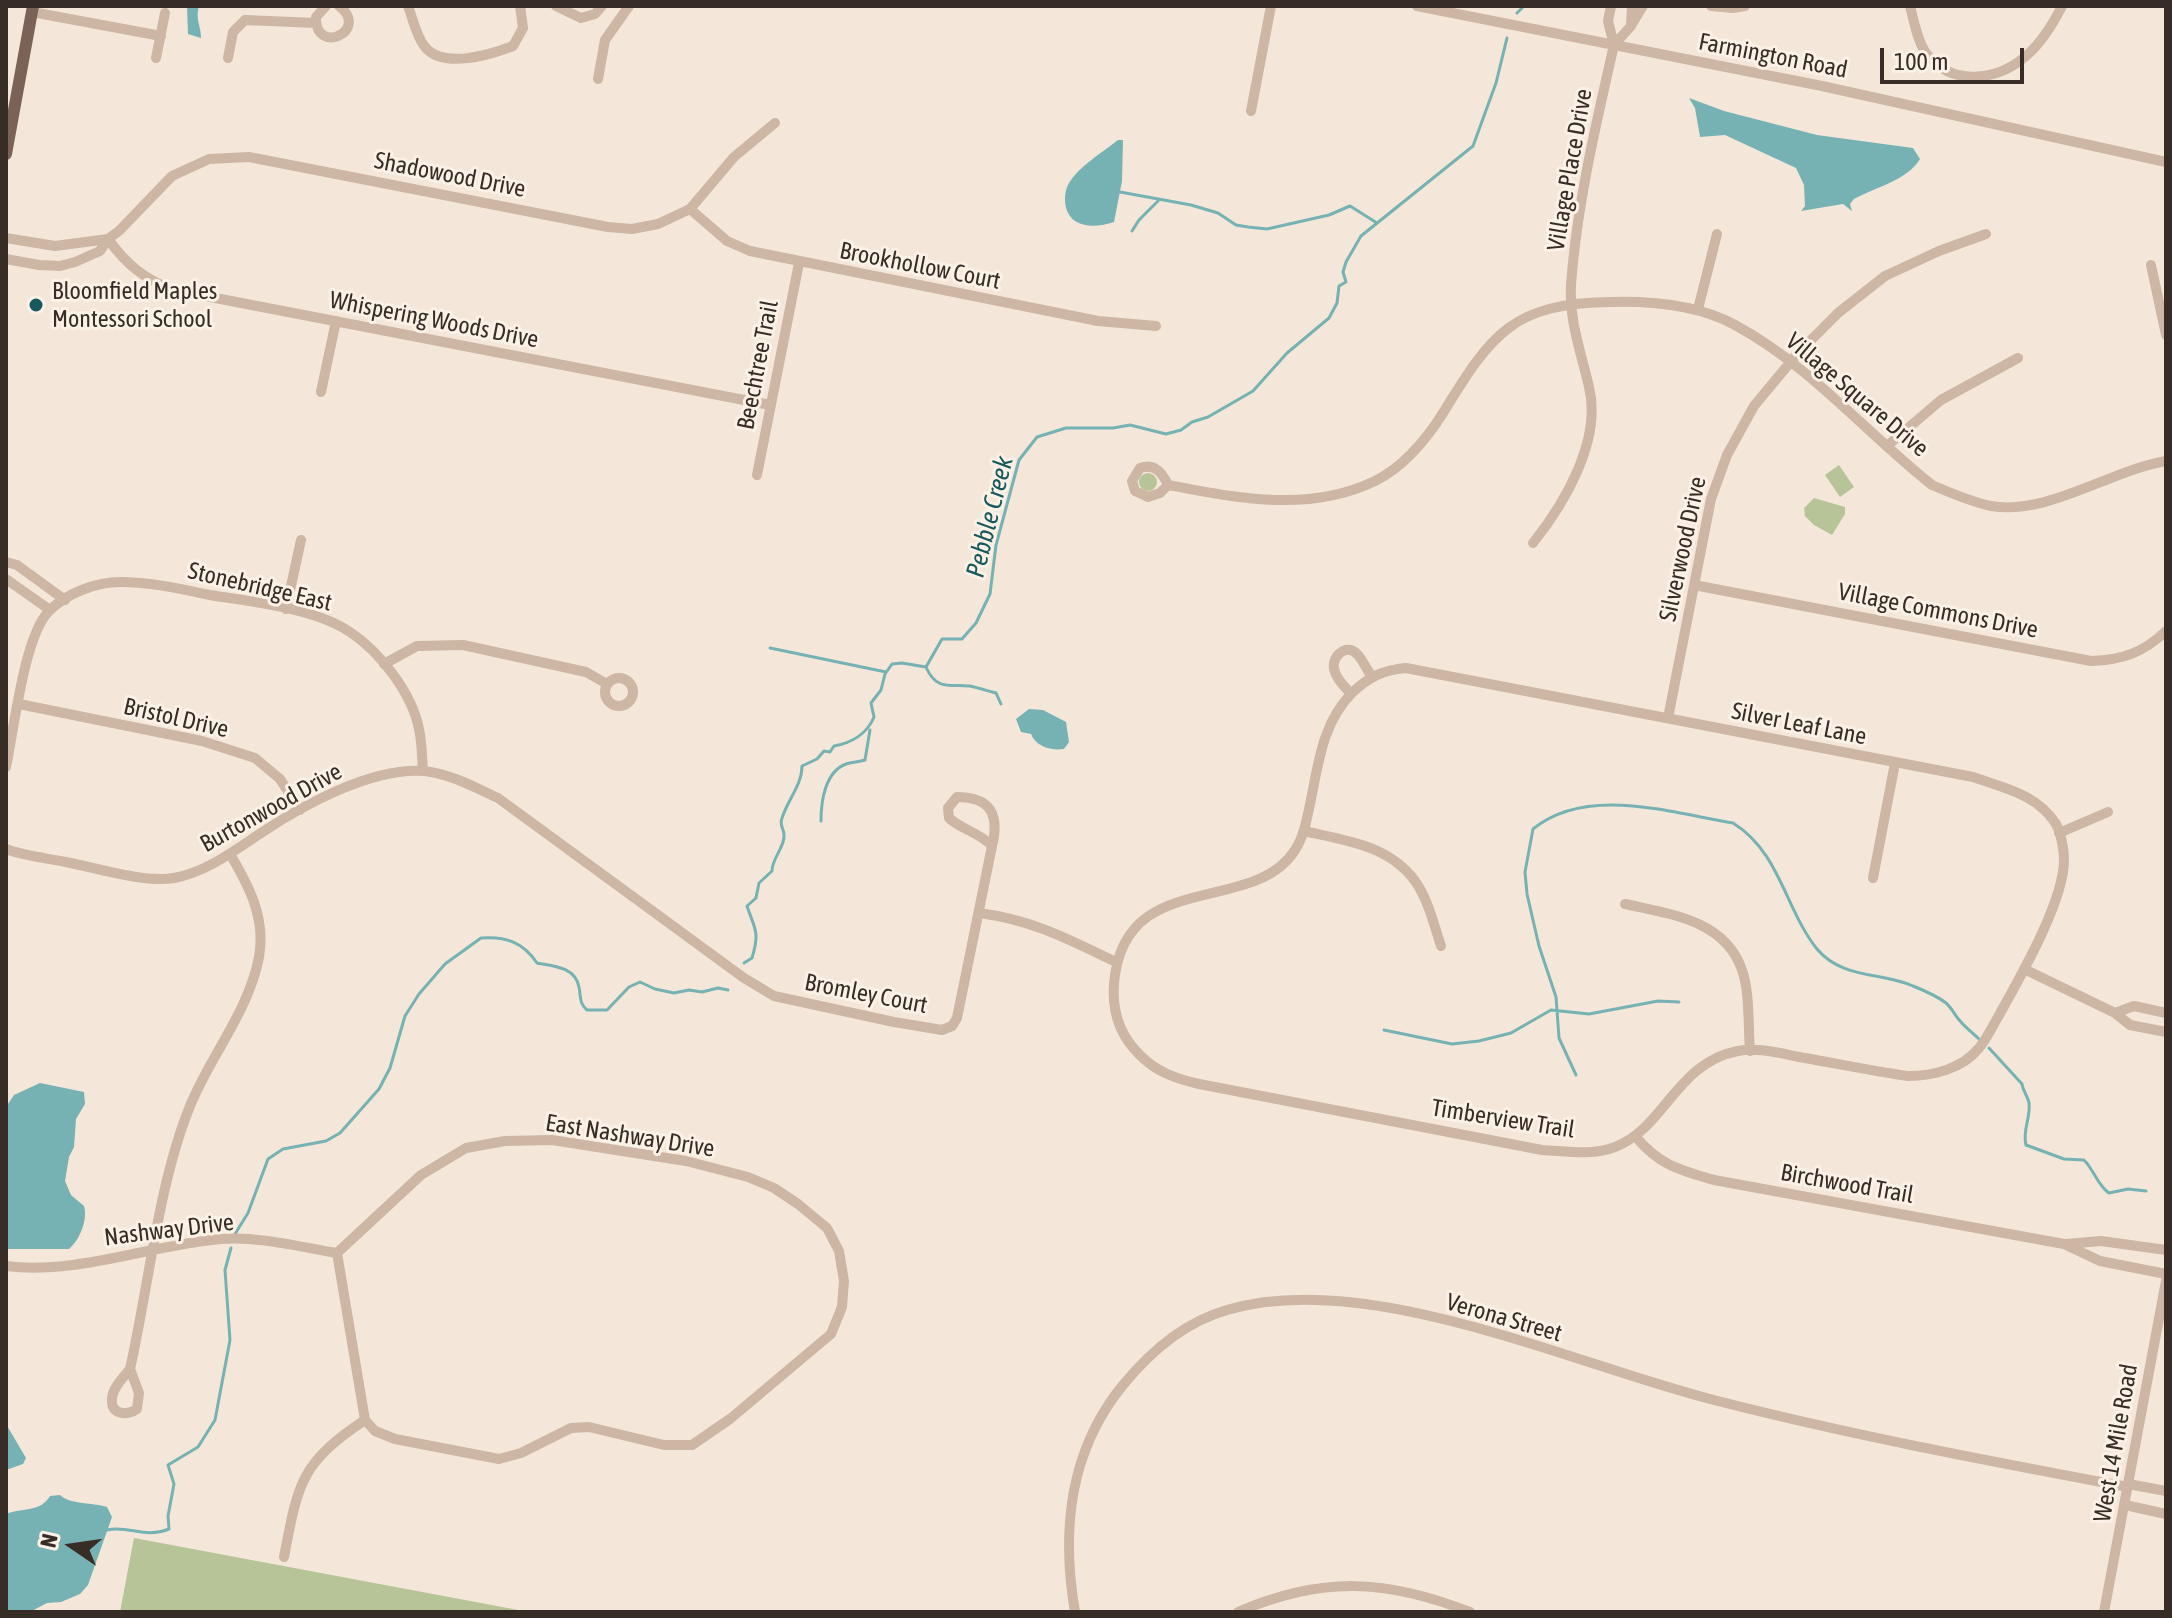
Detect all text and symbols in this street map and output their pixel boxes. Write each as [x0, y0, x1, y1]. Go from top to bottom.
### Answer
street label: Farmington Road [1696, 27, 1850, 85]
scale bar [1884, 32, 2028, 82]
text: 100 m [1894, 48, 1948, 75]
street label: Village Place Drive [1542, 87, 1598, 253]
street label: Shadowood Drive [372, 146, 528, 204]
street label: Brookhollow Court [837, 236, 1003, 296]
place label: Bloomfield Maples Montessori School [52, 277, 217, 333]
street label: Whispering Woods Drive [327, 286, 541, 354]
marker: Bloomfield Maples Montessori School [27, 296, 45, 314]
street label: Beechtree Trail [731, 298, 785, 432]
street label: Village Square Drive [1780, 327, 1934, 463]
water label: Pebble Creek [960, 453, 1020, 581]
street label: Silverwood Drive [1654, 474, 1712, 624]
street label: Stonebridge East [185, 556, 335, 618]
street label: Village Commons Drive [1836, 577, 2040, 645]
street label: Bristol Drive [121, 692, 231, 744]
street label: Silver Leaf Lane [1729, 697, 1869, 751]
street label: Burtonwood Drive [195, 757, 347, 859]
street label: Bromley Court [802, 968, 930, 1020]
street label: Timberview Trail [1429, 1093, 1577, 1145]
street label: East Nashway Drive [544, 1108, 716, 1164]
street label: Birchwood Trail [1778, 1158, 1916, 1210]
street label: Nashway Drive [103, 1208, 235, 1252]
street label: Verona Street [1443, 1288, 1565, 1348]
street label: West 14 Mile Road [2088, 1362, 2144, 1524]
north arrow [32, 1506, 112, 1586]
text: N [34, 1531, 63, 1550]

